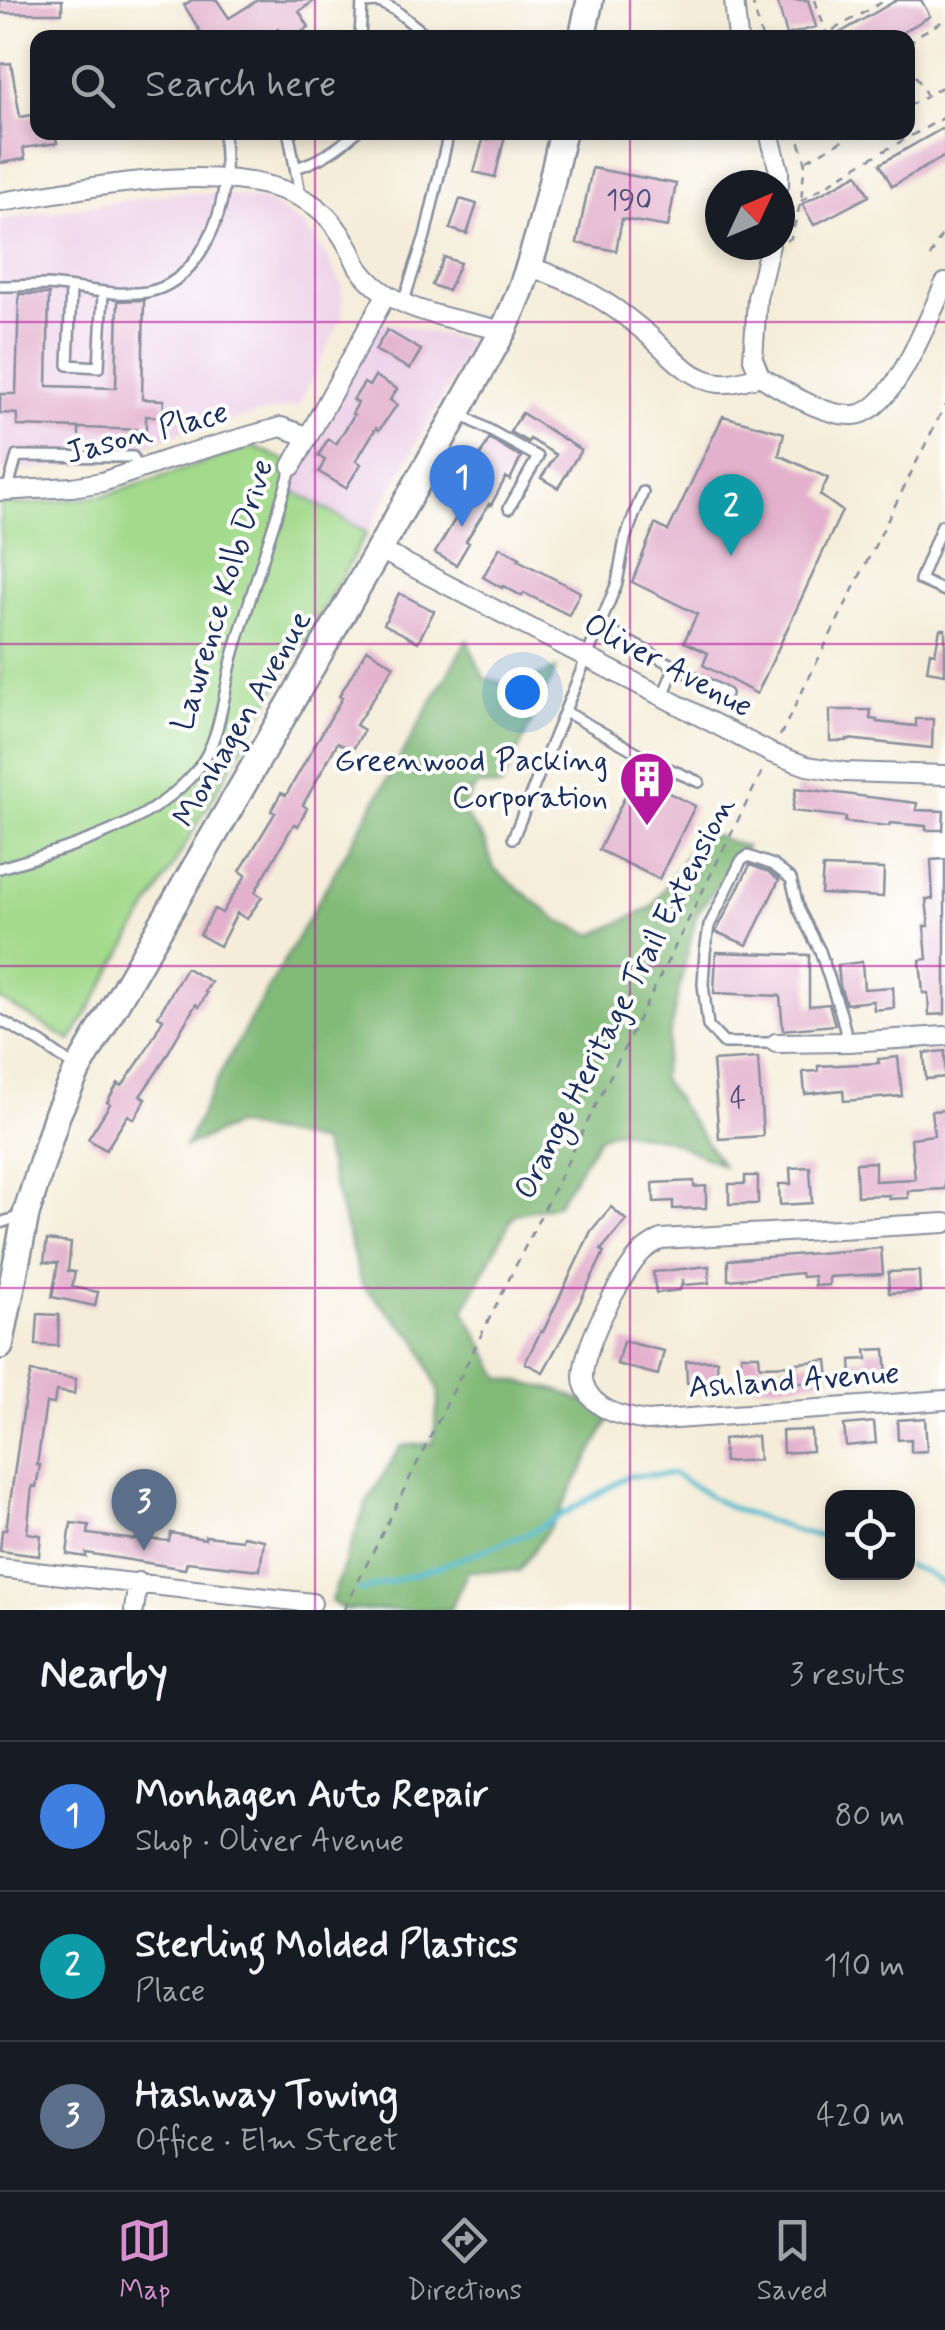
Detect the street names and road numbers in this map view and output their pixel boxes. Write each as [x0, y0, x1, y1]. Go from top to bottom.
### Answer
street label: Jason Place [61, 391, 233, 475]
street label: Lawrence Kolb Drive [162, 454, 284, 736]
street label: Monhagen Avenue [164, 603, 322, 835]
street label: Oliver Avenue [576, 604, 760, 728]
street label: Orange Heritage Trail Extension [505, 789, 747, 1208]
street label: Ashland Avenue [687, 1353, 901, 1409]

